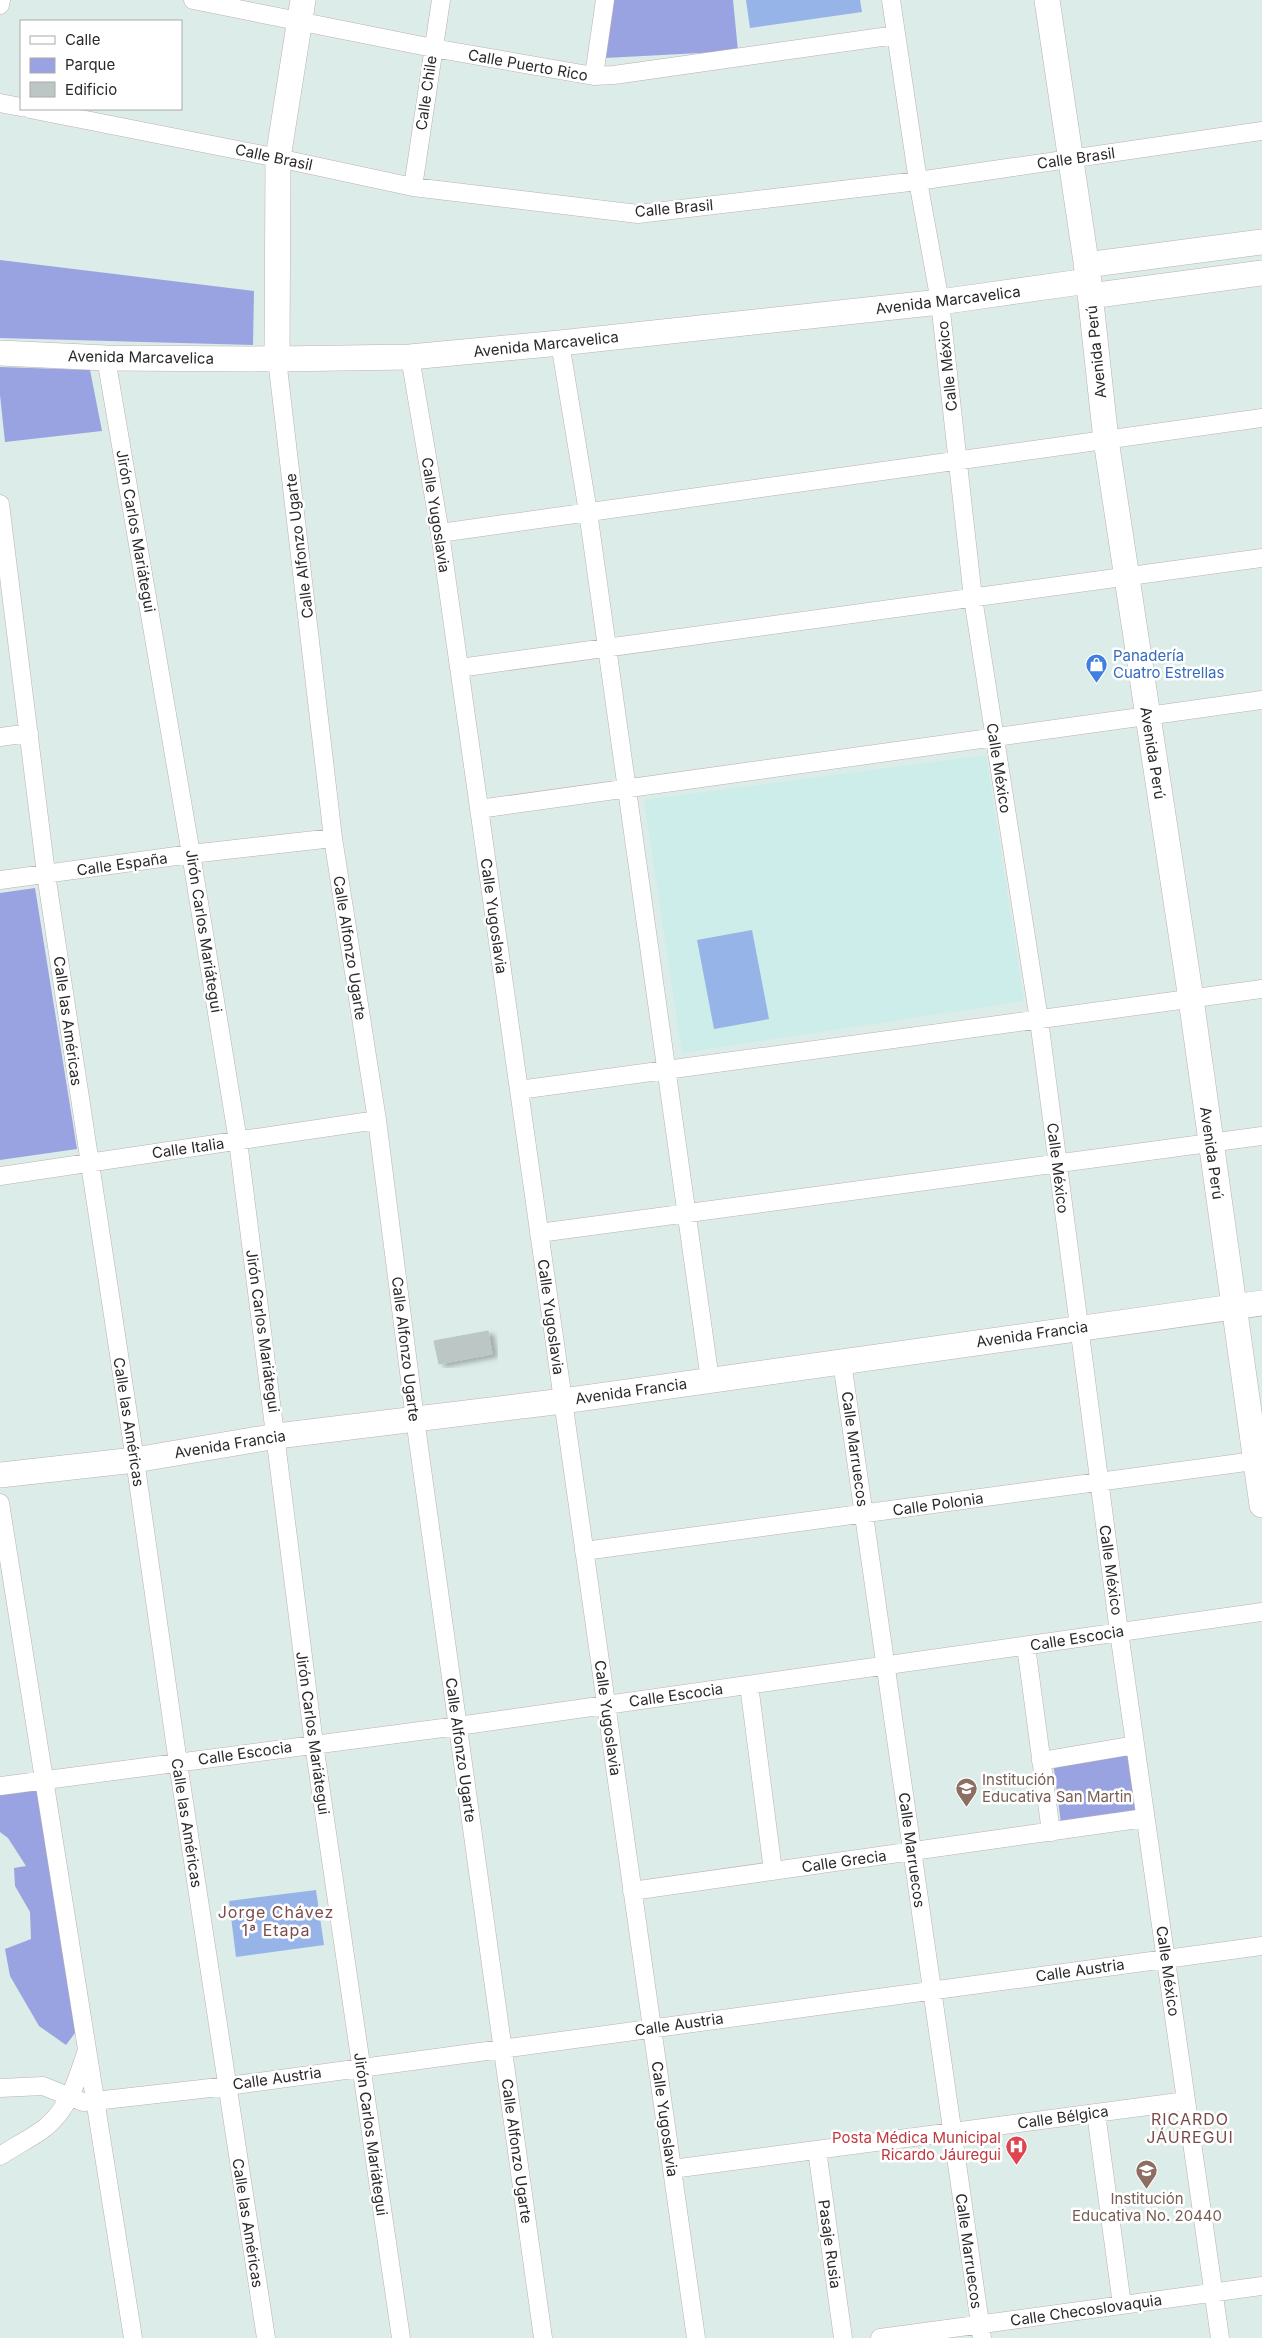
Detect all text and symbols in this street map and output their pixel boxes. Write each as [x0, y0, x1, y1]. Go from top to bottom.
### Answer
legend [20, 20, 182, 110]
text: Calle [65, 30, 100, 49]
street label: Calle Puerto Rico [467, 45, 589, 85]
street label: Calle Chile [411, 54, 441, 132]
text: Parque [65, 55, 115, 74]
text: Edificio [65, 80, 117, 99]
street label: Calle Brasil [234, 140, 314, 174]
street label: Calle Brasil [1036, 143, 1116, 173]
street label: Calle Brasil [634, 195, 714, 221]
street label: Avenida Marcavelica [874, 282, 1022, 318]
street label: Avenida Perú [1082, 305, 1110, 399]
street label: Calle México [933, 320, 961, 412]
street label: Avenida Marcavelica [472, 327, 620, 361]
street label: Avenida Marcavelica [68, 346, 214, 368]
street label: Jirón Carlos Mariátegui [112, 448, 160, 614]
street label: Calle Yugoslavia [418, 456, 454, 574]
street label: Calle Alfonzo Ugarte [281, 472, 317, 620]
place label: Panadería Cuatro Estrellas [1113, 646, 1224, 682]
shop icon: Panadería Cuatro Estrellas [1085, 652, 1109, 683]
street label: Avenida Perú [1136, 705, 1170, 801]
street label: Calle México [983, 722, 1015, 814]
street label: Calle España [75, 848, 169, 880]
street label: Jirón Carlos Mariátegui [182, 848, 226, 1014]
street label: Calle Yugoslavia [476, 857, 512, 975]
street label: Calle Alfonzo Ugarte [329, 874, 371, 1022]
street label: Calle las Américas [50, 955, 87, 1087]
street label: Avenida Perú [1196, 1105, 1228, 1201]
street label: Calle México [1043, 1122, 1073, 1214]
street label: Calle Italia [151, 1134, 225, 1162]
street label: Jirón Carlos Mariátegui [242, 1248, 284, 1414]
street label: Calle Yugoslavia [533, 1258, 569, 1376]
street label: Calle Alfonzo Ugarte [388, 1275, 424, 1423]
street label: Avenida Francia [975, 1317, 1089, 1351]
street label: Calle las Américas [109, 1356, 149, 1488]
street label: Avenida Francia [574, 1374, 688, 1408]
street label: Calle Marruecos [838, 1390, 873, 1508]
street label: Avenida Francia [173, 1426, 287, 1462]
street label: Calle Polonia [891, 1488, 985, 1520]
street label: Calle México [1095, 1524, 1127, 1616]
street label: Calle Escocia [1029, 1621, 1125, 1655]
street label: Jirón Carlos Mariátegui [292, 1650, 334, 1816]
street label: Calle Yugoslavia [590, 1659, 626, 1777]
street label: Calle Alfonzo Ugarte [441, 1676, 481, 1824]
street label: Calle Escocia [628, 1679, 724, 1711]
street label: Calle Escocia [197, 1737, 293, 1769]
street label: Calle las Américas [167, 1757, 207, 1889]
place label: Institución Educativa San Martin [982, 1770, 1132, 1806]
school or university icon: Institución Educativa San Martin [954, 1776, 978, 1807]
street label: Calle Marruecos [895, 1791, 930, 1909]
street label: Calle Grecia [800, 1846, 888, 1876]
district label: Jorge Chávez 1ª Etapa [218, 1902, 334, 1940]
street label: Calle México [1152, 1925, 1184, 2017]
street label: Calle Austria [1034, 1954, 1126, 1986]
street label: Calle Austria [633, 2008, 725, 2040]
street label: Jirón Carlos Mariátegui [350, 2051, 392, 2217]
street label: Calle Yugoslavia [647, 2060, 683, 2178]
street label: Calle Austria [231, 2062, 323, 2094]
street label: Calle Alfonzo Ugarte [497, 2077, 537, 2225]
street label: Calle Bélgica [1016, 2101, 1110, 2133]
district label: RICARDO JÁUREGUI [1146, 2109, 1234, 2147]
place label: Posta Médica Municipal Ricardo Jáuregui [832, 2128, 1001, 2164]
hospital icon: Posta Médica Municipal Ricardo Jáuregui [1005, 2134, 1029, 2165]
street label: Calle las Américas [228, 2157, 268, 2289]
school or university icon: Institución Educativa No. 20440 [1135, 2158, 1159, 2189]
place label: Institución Educativa No. 20440 [1072, 2189, 1222, 2225]
street label: Calle Marruecos [952, 2192, 987, 2310]
street label: Pasaje Rusia [814, 2198, 846, 2290]
street label: Calle Checoslovaquia [1009, 2290, 1163, 2330]

